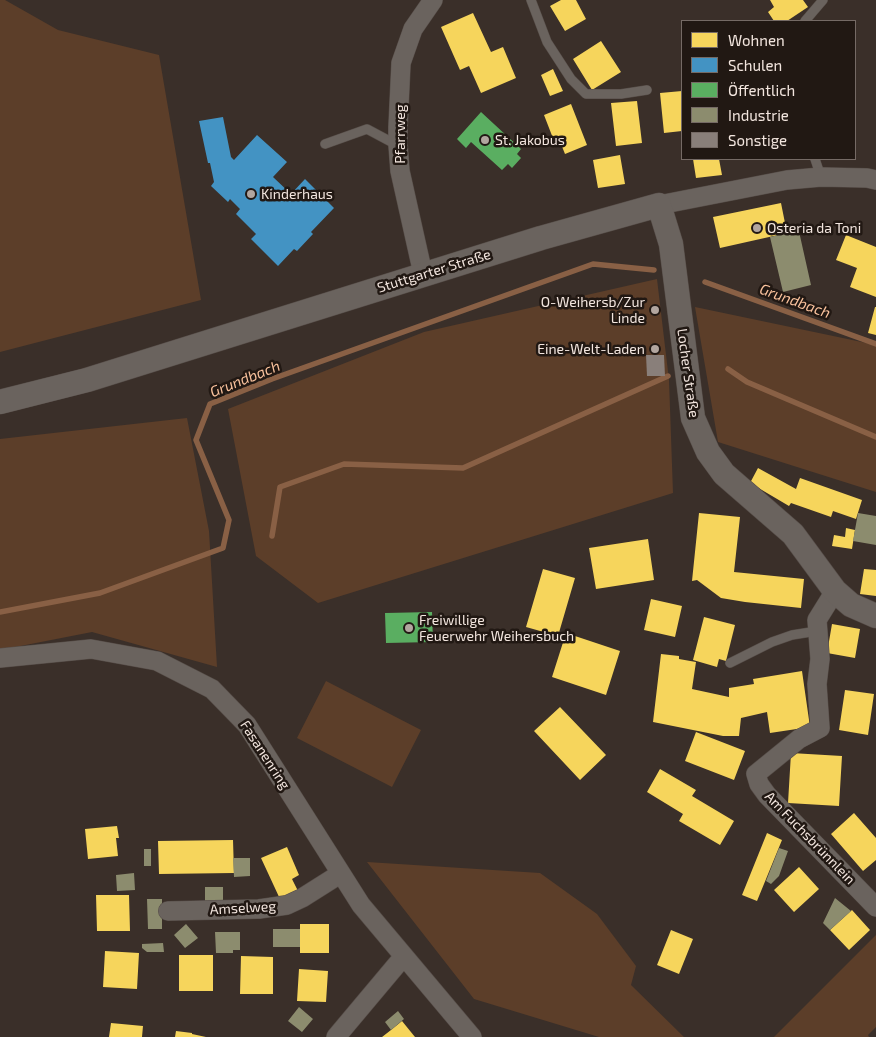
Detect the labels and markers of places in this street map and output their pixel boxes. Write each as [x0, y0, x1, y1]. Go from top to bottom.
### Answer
place label: St. Jakobus [495, 132, 565, 148]
marker: St. Jakobus [479, 134, 491, 146]
place label: Kinderhaus [261, 186, 333, 202]
marker: Kinderhaus [245, 188, 257, 200]
place label: Osteria da Toni [767, 220, 861, 236]
marker: Osteria da Toni [751, 222, 763, 234]
place label: O-Weihersb/Zur Linde [541, 294, 645, 326]
marker: O-Weihersb/Zur Linde [649, 304, 661, 316]
place label: Eine-Welt-Laden [537, 341, 645, 357]
marker: Eine-Welt-Laden [649, 343, 661, 355]
place label: Freiwillige Feuerwehr Weihersbuch [419, 612, 574, 644]
marker: Freiwillige Feuerwehr Weihersbuch [403, 622, 415, 634]

